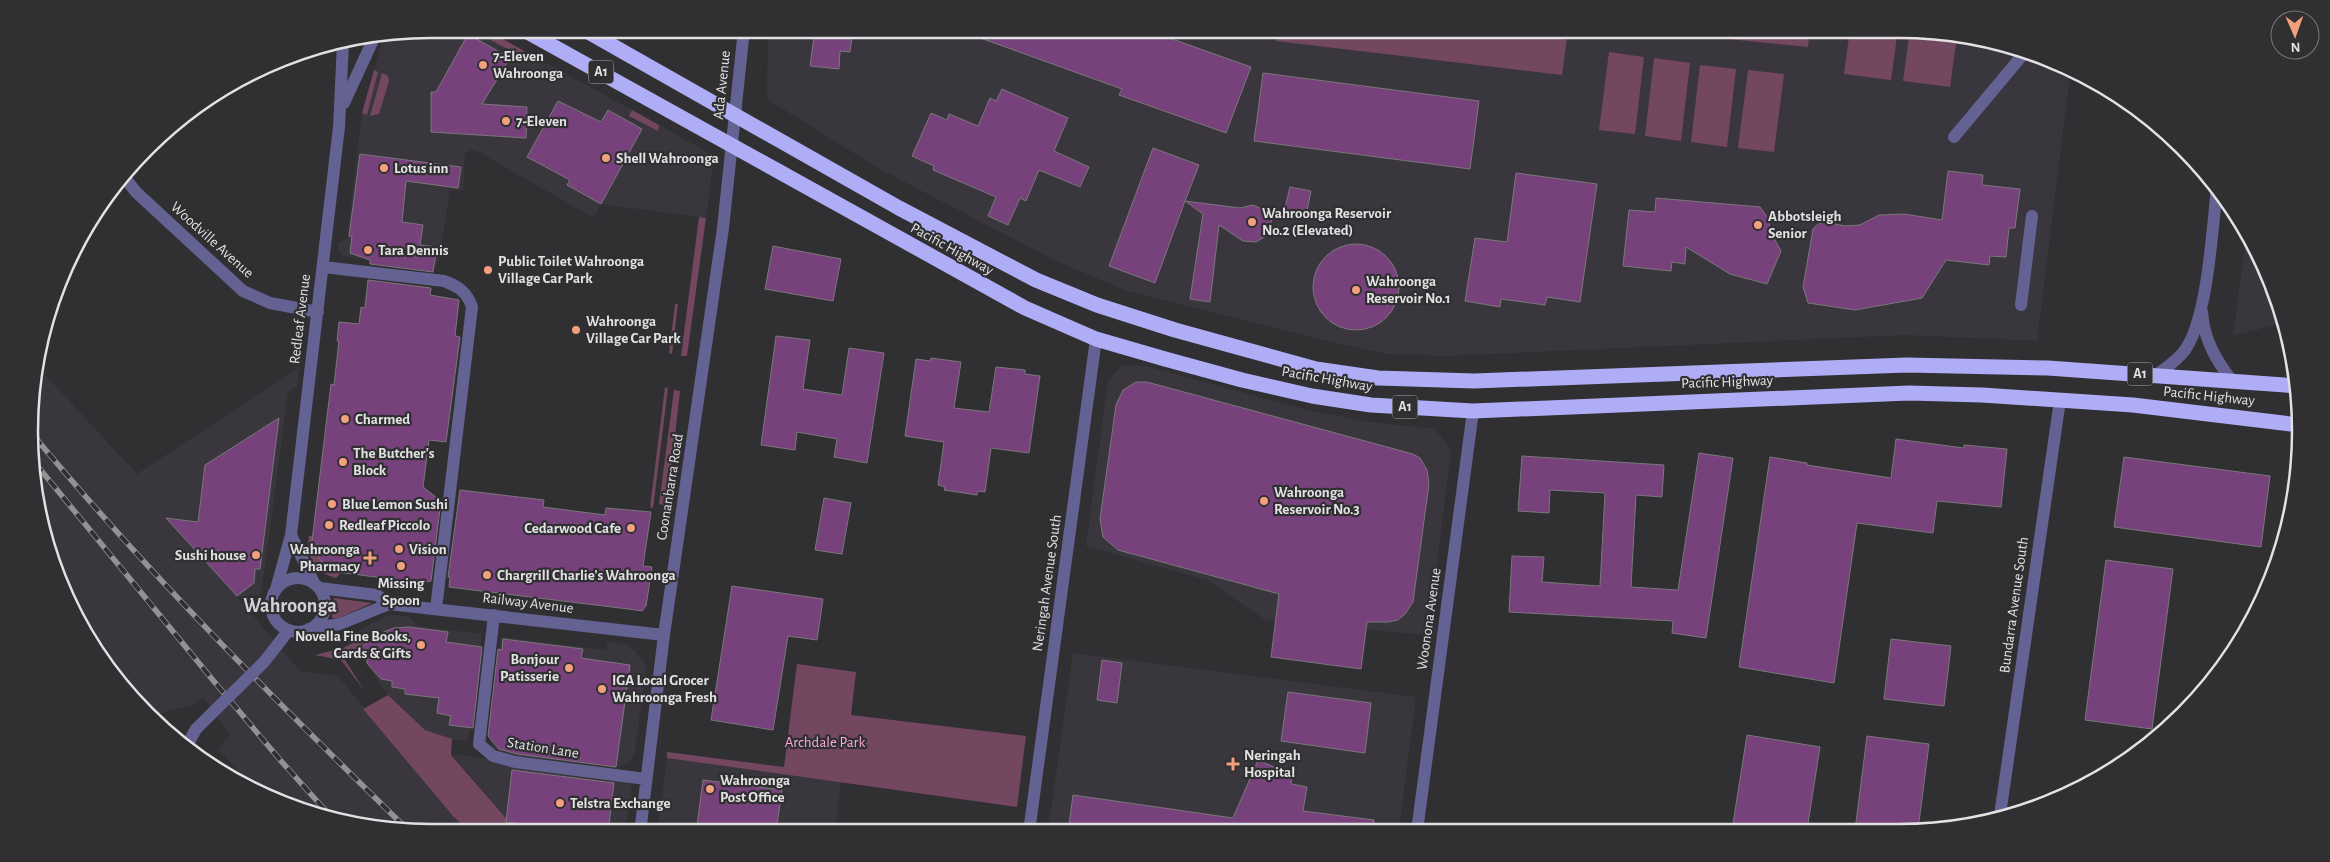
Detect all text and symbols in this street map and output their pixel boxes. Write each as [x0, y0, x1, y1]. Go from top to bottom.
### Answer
north arrow [2270, 10, 2320, 60]
text: N [2290, 40, 2301, 54]
place label: 7-Eleven Wahroonga [493, 49, 563, 81]
street label: Ada Avenue [711, 50, 733, 120]
marker: 7-Eleven Wahroonga [477, 59, 489, 71]
road number: A1 [588, 61, 614, 84]
place label: 7-Eleven [516, 114, 567, 129]
marker: 7-Eleven [500, 115, 512, 127]
place label: Shell Wahroonga [616, 151, 719, 166]
marker: Shell Wahroonga [600, 152, 612, 164]
place label: Lotus inn [394, 161, 448, 176]
marker: Lotus inn [378, 162, 390, 174]
street label: Woodville Avenue [168, 199, 256, 281]
place label: Wahroonga Reservoir No.2 (Elevated) [1262, 206, 1392, 238]
place label: Abbotsleigh Senior [1768, 209, 1842, 241]
marker: Wahroonga Reservoir No.2 (Elevated) [1246, 216, 1258, 228]
marker: Abbotsleigh Senior [1752, 219, 1764, 231]
street label: Pacific Highway [908, 220, 996, 278]
place label: Tara Dennis [378, 243, 449, 258]
marker: Tara Dennis [362, 244, 374, 256]
place label: Public Toilet Wahroonga Village Car Park [498, 254, 644, 286]
marker: Public Toilet Wahroonga Village Car Park [482, 264, 494, 276]
street label: Redleaf Avenue [287, 273, 313, 365]
place label: Wahroonga Reservoir No.1 [1366, 274, 1451, 306]
marker: Wahroonga Reservoir No.1 [1350, 284, 1362, 296]
place label: Wahroonga Village Car Park [586, 314, 681, 346]
marker: Wahroonga Village Car Park [570, 324, 582, 336]
road number: A1 [2128, 362, 2152, 386]
street label: Pacific Highway [1280, 364, 1374, 394]
street label: Pacific Highway [1681, 373, 1774, 391]
street label: Pacific Highway [2162, 384, 2256, 408]
road number: A1 [1392, 396, 1418, 418]
place label: Charmed [355, 412, 410, 427]
marker: Charmed [339, 413, 351, 425]
street label: Coonanbarra Road [654, 432, 686, 541]
place label: The Butcher's Block [353, 446, 435, 478]
marker: The Butcher's Block [337, 456, 349, 468]
place label: Wahroonga Reservoir No.3 [1274, 485, 1360, 517]
marker: Wahroonga Reservoir No.3 [1258, 495, 1270, 507]
place label: Blue Lemon Sushi [342, 497, 448, 512]
marker: Blue Lemon Sushi [326, 498, 338, 510]
street label: Neringah Avenue South [1030, 514, 1064, 652]
place label: Redleaf Piccolo [339, 518, 430, 533]
marker: Redleaf Piccolo [323, 519, 335, 531]
place label: Cedarwood Cafe [524, 521, 621, 536]
marker: Cedarwood Cafe [625, 522, 637, 534]
street label: Bundarra Avenue South [1997, 536, 2031, 674]
place label: Wahroonga Pharmacy [290, 542, 360, 574]
place label: Vision [409, 542, 447, 557]
marker: Vision [393, 543, 405, 555]
place label: Sushi house [175, 548, 246, 563]
marker: Sushi house [250, 549, 262, 561]
marker: Wahroonga Pharmacy [364, 552, 376, 564]
marker: Missing Spoon [395, 560, 407, 572]
street label: Woonona Avenue [1414, 567, 1444, 671]
place label: Chargrill Charlie's Wahroonga [497, 568, 676, 583]
marker: Chargrill Charlie's Wahroonga [481, 569, 493, 581]
place label: Missing Spoon [378, 576, 425, 608]
street label: Railway Avenue [482, 590, 574, 616]
district label: Wahroonga [243, 596, 337, 616]
place label: Novella Fine Books, Cards & Gifts [295, 629, 411, 661]
marker: Novella Fine Books, Cards & Gifts [415, 639, 427, 651]
place label: Bonjour Patisserie [500, 652, 560, 684]
marker: Bonjour Patisserie [563, 662, 575, 674]
place label: IGA Local Grocer Wahroonga Fresh [612, 673, 717, 705]
marker: IGA Local Grocer Wahroonga Fresh [596, 683, 608, 695]
street label: Station Lane [506, 735, 580, 761]
park label: Archdale Park [785, 735, 865, 750]
place label: Neringah Hospital [1244, 748, 1301, 780]
marker: Neringah Hospital [1226, 757, 1240, 771]
place label: Wahroonga Post Office [720, 773, 790, 805]
marker: Wahroonga Post Office [704, 783, 716, 795]
place label: Telstra Exchange [570, 796, 671, 811]
marker: Telstra Exchange [554, 797, 566, 809]

